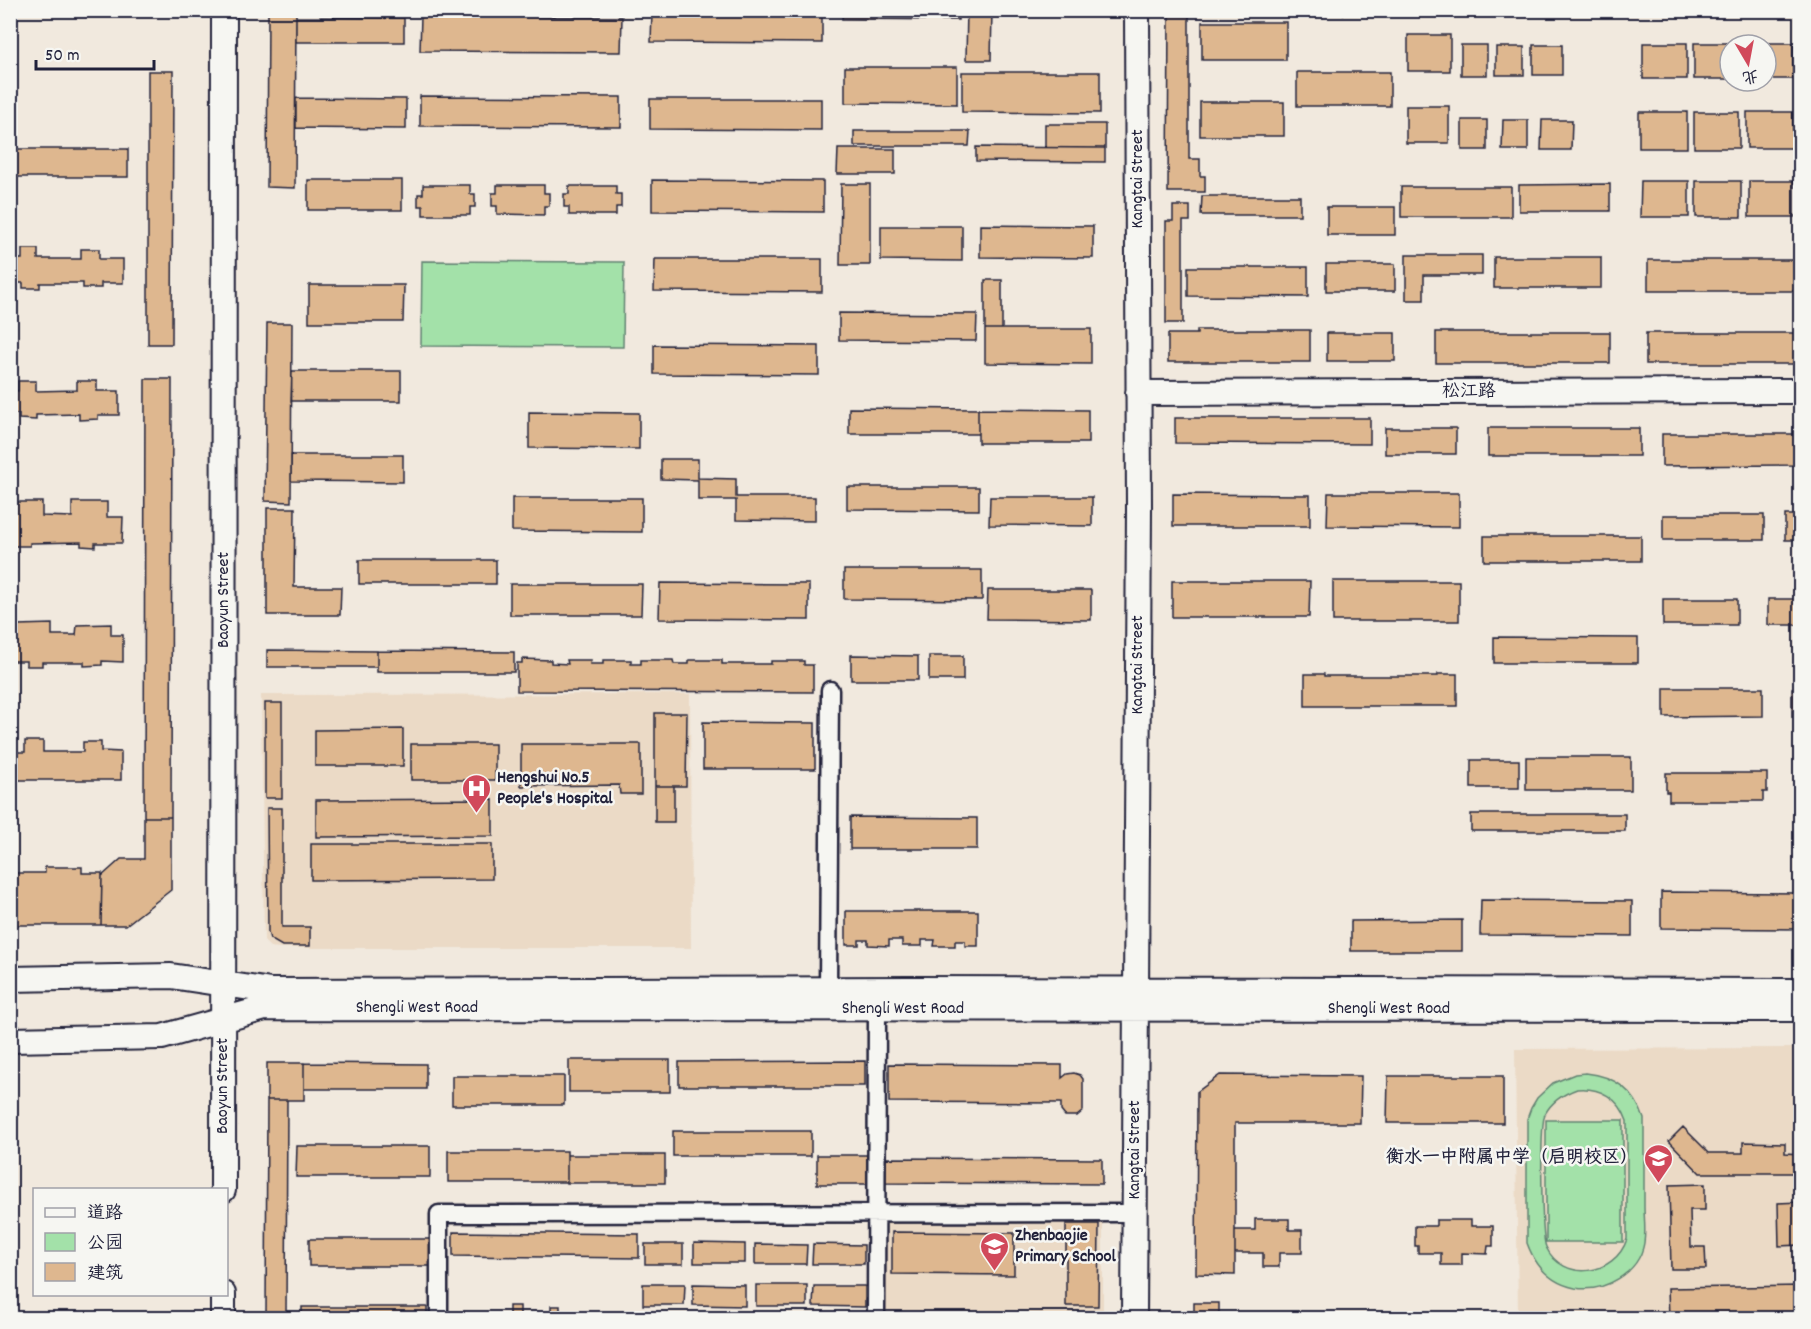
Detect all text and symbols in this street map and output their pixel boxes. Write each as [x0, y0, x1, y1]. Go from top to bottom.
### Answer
scale bar [36, 33, 154, 71]
north arrow [1718, 33, 1778, 93]
text: 50 m [45, 44, 80, 69]
text: 北 [1740, 63, 1760, 88]
street label: Kangtai Street [1126, 129, 1151, 229]
street label: 松江路 [1442, 380, 1496, 405]
street label: Baoyun Street [212, 552, 237, 648]
street label: Kangtai Street [1126, 615, 1151, 715]
place label: Hengshui No.5 People's Hospital [497, 766, 613, 812]
hospital icon: Hengshui No.5 People's Hospital [460, 772, 492, 814]
street label: Shengli West Road [356, 996, 478, 1021]
street label: Shengli West Road [842, 997, 964, 1022]
street label: Shengli West Road [1328, 997, 1450, 1022]
street label: Baoyun Street [211, 1038, 236, 1134]
street label: Kangtai Street [1123, 1100, 1148, 1200]
school or university icon: 衡水一中附属中学（启明校区） [1643, 1142, 1675, 1184]
place label: 衡水一中附属中学（启明校区） [1386, 1146, 1638, 1171]
legend [33, 1188, 228, 1296]
text: 道路 [87, 1202, 123, 1227]
place label: Zhenbaojie Primary School [1015, 1224, 1116, 1270]
school or university icon: Zhenbaojie Primary School [978, 1230, 1010, 1272]
text: 公园 [87, 1232, 123, 1257]
text: 建筑 [87, 1262, 123, 1287]

